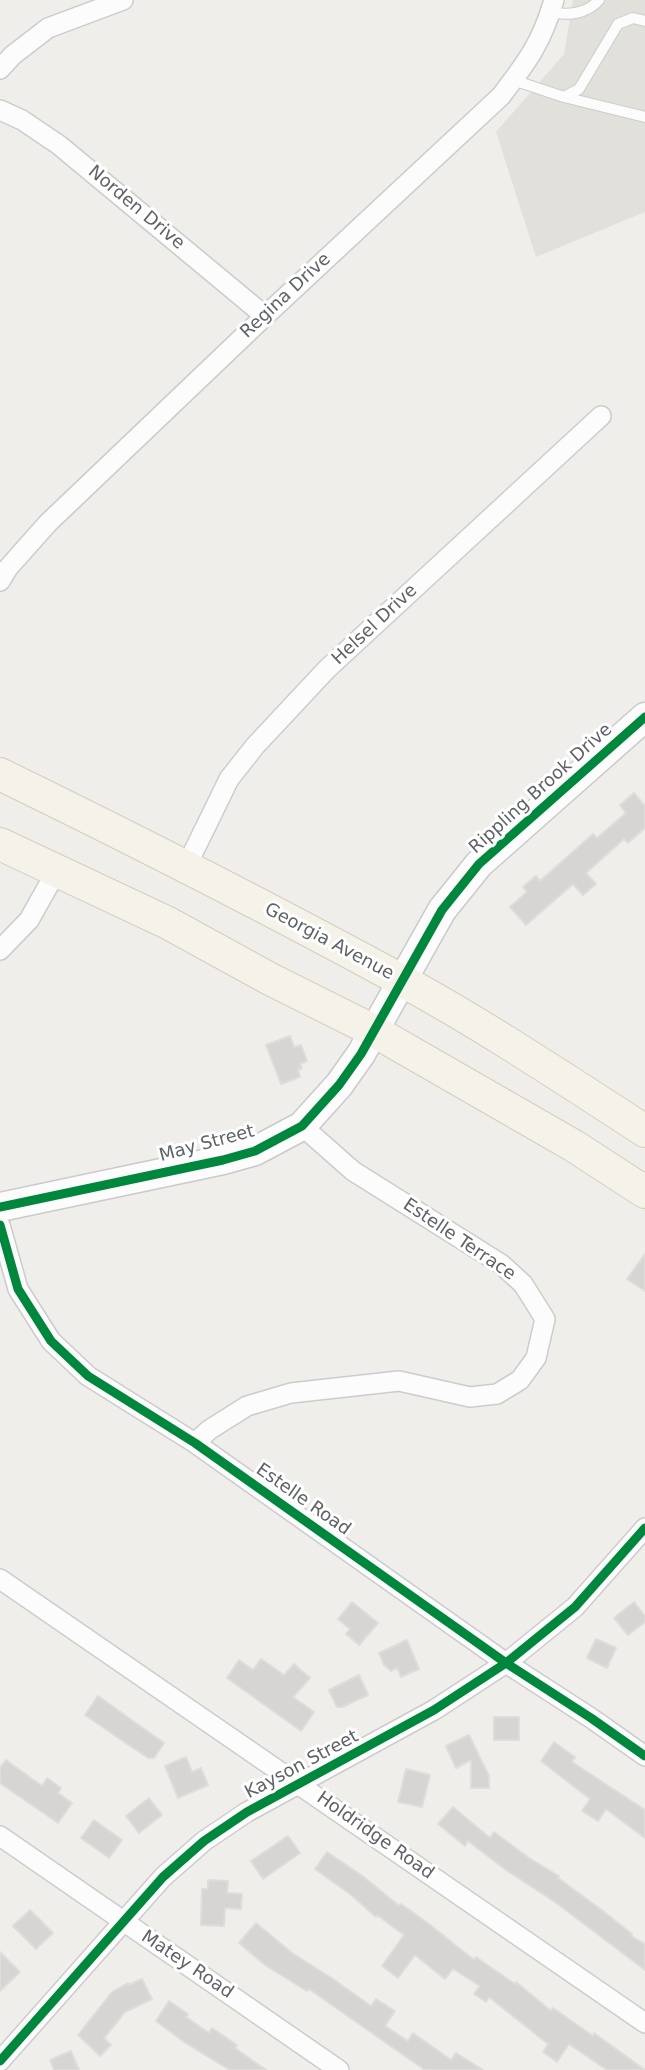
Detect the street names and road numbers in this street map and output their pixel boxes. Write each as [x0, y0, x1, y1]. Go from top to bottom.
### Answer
street label: Norden Drive [83, 161, 189, 255]
street label: Regina Drive [236, 249, 336, 343]
street label: Helsel Drive [328, 580, 422, 670]
street label: Rippling Brook Drive [465, 719, 617, 859]
street label: Georgia Avenue [261, 899, 397, 985]
street label: May Street [157, 1121, 257, 1167]
street label: Estelle Terrace [399, 1194, 519, 1286]
street label: Estelle Road [251, 1459, 355, 1541]
street label: Kayson Street [242, 1726, 362, 1804]
street label: Holdridge Road [312, 1788, 438, 1884]
street label: Matey Road [137, 1926, 237, 2004]

